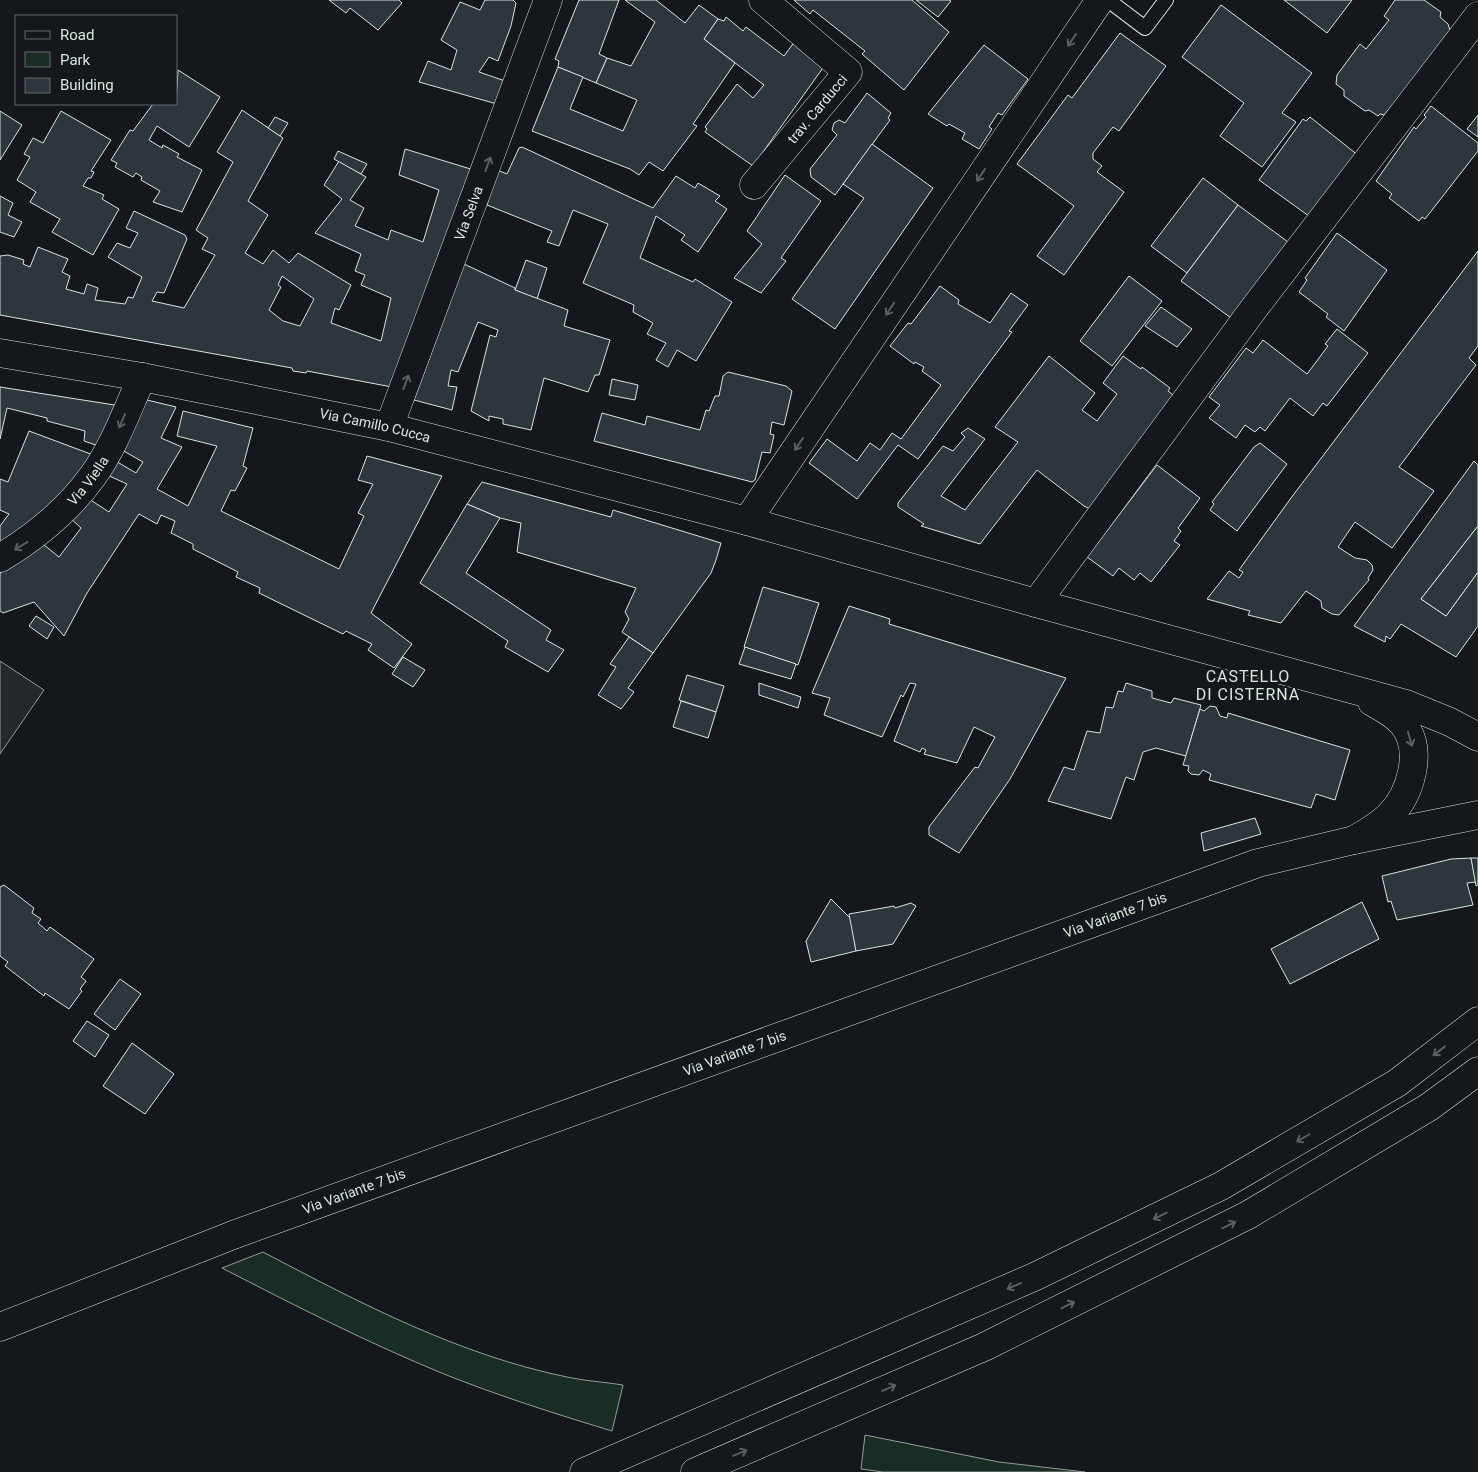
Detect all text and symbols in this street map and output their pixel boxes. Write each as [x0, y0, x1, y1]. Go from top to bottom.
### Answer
legend [15, 15, 178, 105]
text: Road [60, 26, 94, 44]
one-way arrow [1067, 33, 1077, 47]
text: Park [60, 51, 91, 69]
street label: trav. Carducci [784, 71, 851, 147]
text: Building [60, 76, 114, 94]
one-way arrow [484, 157, 493, 172]
one-way arrow [976, 168, 986, 182]
street label: Via Selva [451, 184, 486, 243]
one-way arrow [885, 302, 895, 316]
one-way arrow [402, 375, 411, 390]
street label: Via Camillo Cucca [318, 405, 432, 446]
one-way arrow [117, 413, 126, 428]
one-way arrow [794, 437, 804, 451]
street label: Via Viella [64, 453, 112, 509]
one-way arrow [15, 541, 29, 551]
district label: CASTELLO DI CISTERNA [1196, 667, 1300, 704]
one-way arrow [1405, 730, 1415, 746]
street label: Via Variante 7 bis [1061, 889, 1169, 941]
street label: Via Variante 7 bis [681, 1027, 788, 1079]
one-way arrow [1433, 1045, 1446, 1056]
one-way arrow [1296, 1134, 1311, 1144]
street label: Via Variante 7 bis [300, 1165, 408, 1217]
one-way arrow [1153, 1211, 1168, 1221]
one-way arrow [1221, 1219, 1236, 1229]
one-way arrow [1007, 1281, 1022, 1291]
one-way arrow [1060, 1300, 1075, 1309]
one-way arrow [881, 1383, 896, 1393]
one-way arrow [732, 1447, 747, 1457]

